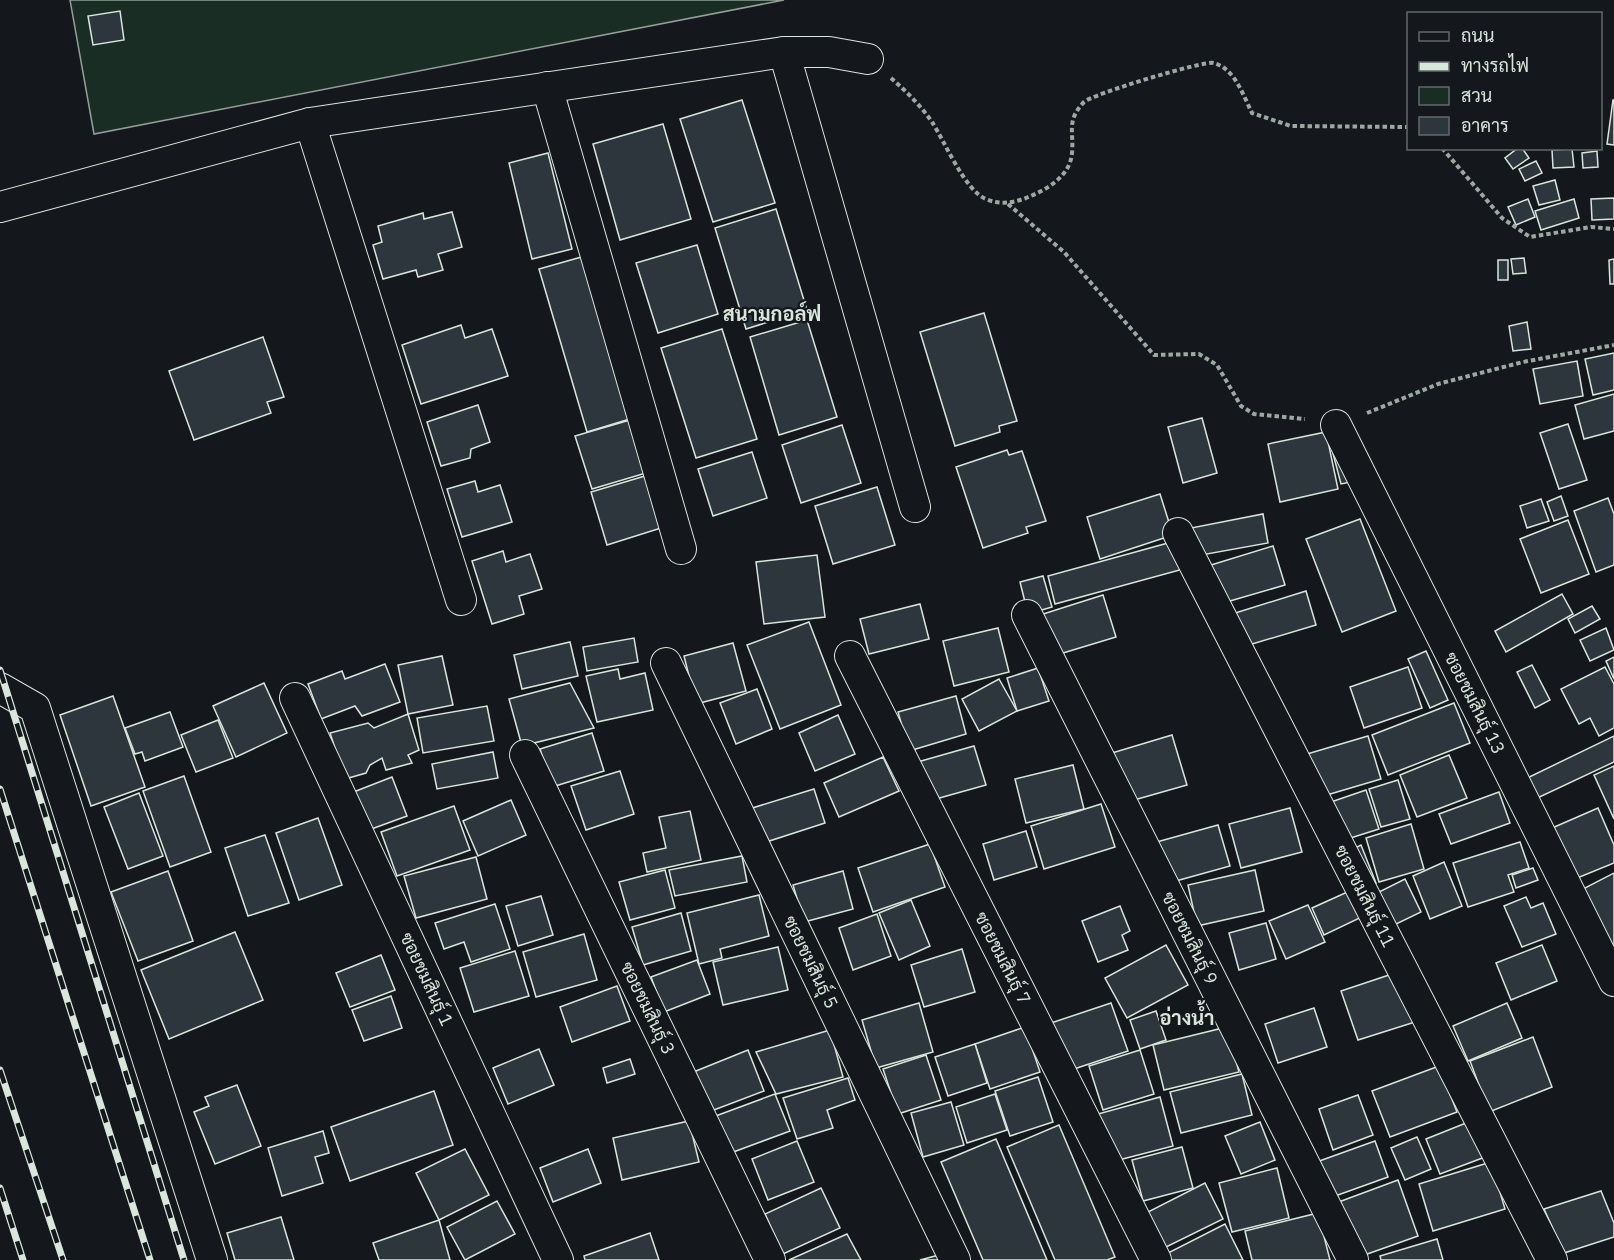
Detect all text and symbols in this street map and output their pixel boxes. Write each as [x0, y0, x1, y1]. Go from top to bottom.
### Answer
legend [1407, 12, 1602, 150]
text: ถนน [1461, 24, 1494, 47]
text: ทางรถไฟ [1461, 53, 1529, 77]
text: สวน [1461, 84, 1492, 107]
text: อาคาร [1461, 114, 1509, 137]
district label: สนามกอล์ฟ [723, 300, 821, 327]
street label: ซอยชมสินธุ์ 13 [1439, 648, 1511, 758]
street label: ซอยชมสินธุ์ 11 [1329, 841, 1401, 951]
street label: ซอยชมสินธุ์ 9 [1156, 887, 1224, 989]
street label: ซอยชมสินธุ์ 7 [969, 907, 1037, 1009]
street label: ซอยชมสินธุ์ 5 [778, 911, 844, 1013]
street label: ซอยชมสินธุ์ 1 [394, 928, 460, 1030]
street label: ซอยชมสินธุ์ 3 [615, 957, 681, 1059]
district label: อ่างน้ำ [1159, 1000, 1215, 1031]

